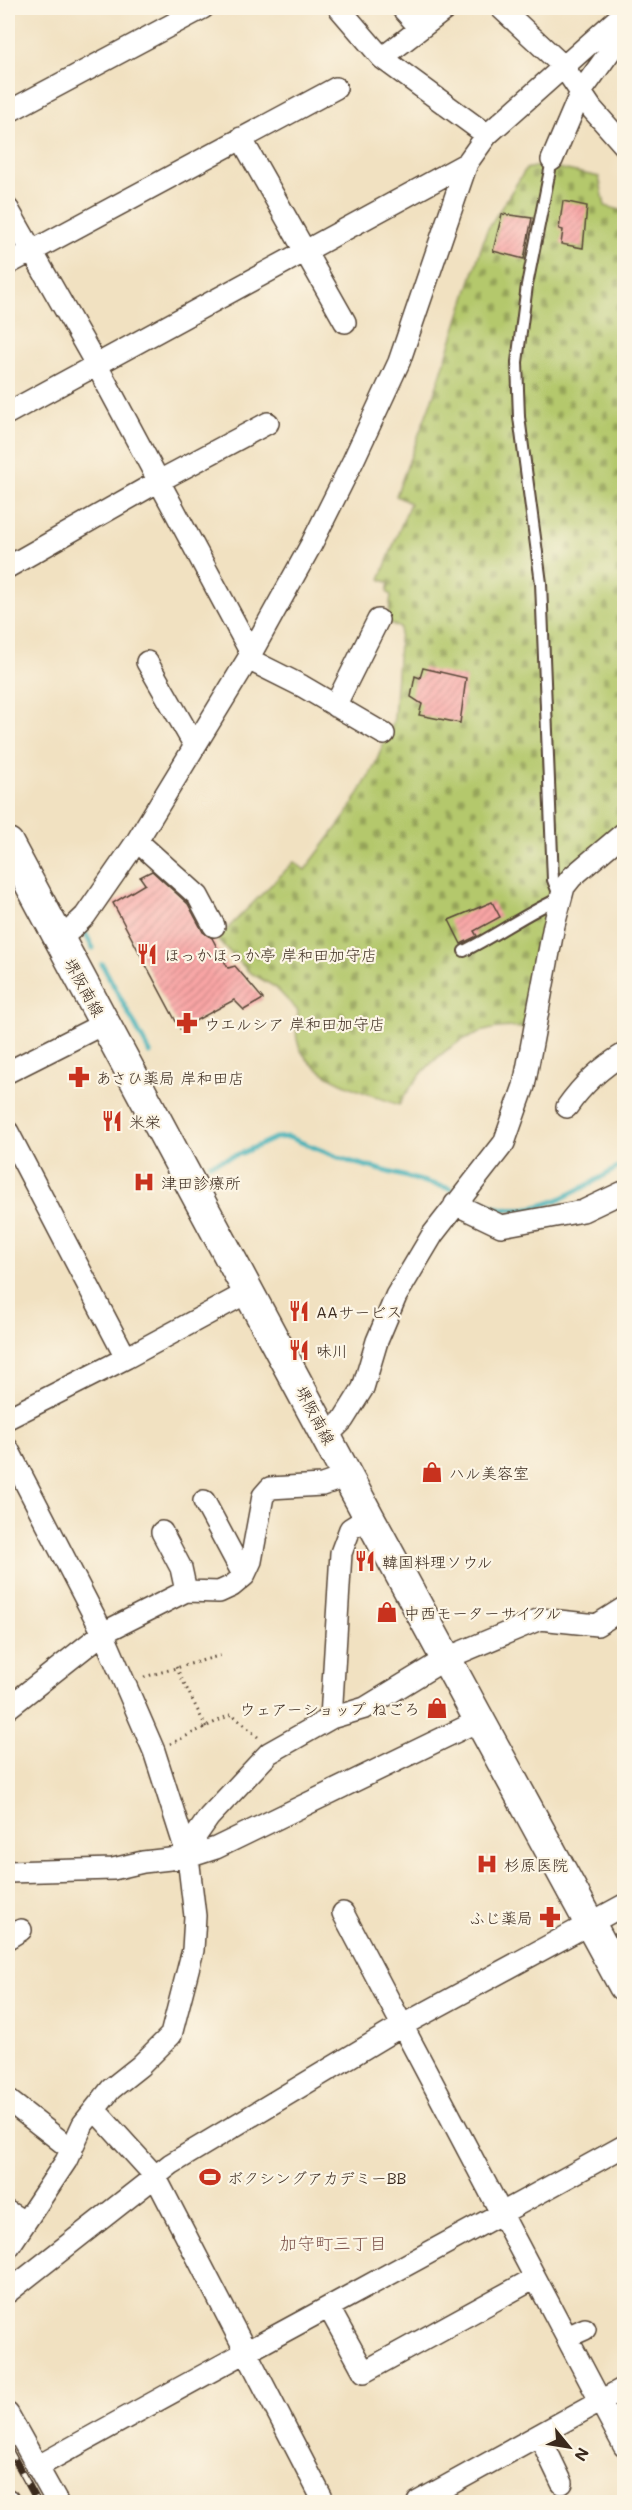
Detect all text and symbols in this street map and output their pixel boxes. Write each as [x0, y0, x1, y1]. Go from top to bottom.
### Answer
restaurant icon: ほっかほっか亭 岸和田加守店 [135, 942, 159, 966]
place label: ほっかほっか亭 岸和田加守店 [164, 944, 377, 965]
street label: 堺阪南線 [60, 954, 110, 1020]
pharmacy icon: ウエルシア 岸和田加守店 [175, 1011, 199, 1035]
place label: ウエルシア 岸和田加守店 [204, 1013, 385, 1034]
pharmacy icon: あさひ薬局 岸和田店 [67, 1065, 91, 1089]
place label: あさひ薬局 岸和田店 [96, 1067, 244, 1088]
restaurant icon: 米栄 [100, 1109, 124, 1133]
place label: 米栄 [129, 1111, 161, 1132]
hospital icon: 津田診療所 [132, 1170, 156, 1194]
place label: 津田診療所 [161, 1172, 241, 1193]
restaurant icon: AAサービス [287, 1299, 311, 1323]
place label: AAサービス [316, 1301, 402, 1322]
restaurant icon: 味川 [287, 1338, 311, 1362]
place label: 味川 [316, 1340, 348, 1361]
street label: 堺阪南線 [292, 1382, 340, 1448]
shop icon: ハル美容室 [420, 1460, 444, 1484]
place label: ハル美容室 [449, 1462, 529, 1483]
restaurant icon: 韓国料理ソウル [353, 1549, 377, 1573]
place label: 韓国料理ソウル [382, 1551, 493, 1572]
shop icon: 中西モーターサイクル [375, 1600, 399, 1624]
place label: 中西モーターサイクル [404, 1602, 562, 1623]
shop icon: ウェアーショップ ねごろ [425, 1696, 449, 1720]
place label: ウェアーショップ ねごろ [239, 1698, 420, 1719]
hospital icon: 杉原医院 [475, 1852, 499, 1876]
place label: 杉原医院 [504, 1854, 568, 1875]
pharmacy icon: ふじ薬局 [538, 1905, 562, 1929]
place label: ふじ薬局 [469, 1907, 533, 1928]
sports icon: ボクシングアカデミーBB [198, 2165, 222, 2189]
place label: ボクシングアカデミーBB [227, 2167, 407, 2188]
district label: 加守町三丁目 [279, 2231, 387, 2255]
north arrow [539, 2417, 599, 2477]
text: N [570, 2444, 595, 2465]

